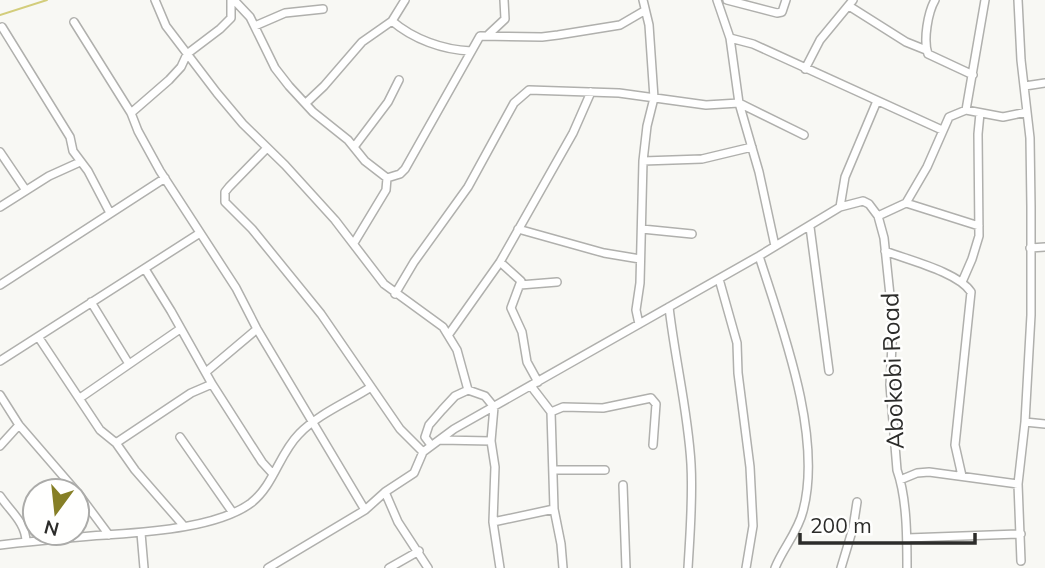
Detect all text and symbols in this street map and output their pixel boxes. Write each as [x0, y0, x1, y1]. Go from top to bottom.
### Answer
street label: Abokobi Road [874, 292, 910, 450]
north arrow [21, 477, 91, 547]
scale bar [800, 502, 975, 546]
text: 200 m [810, 512, 872, 538]
text: N [42, 515, 62, 542]

